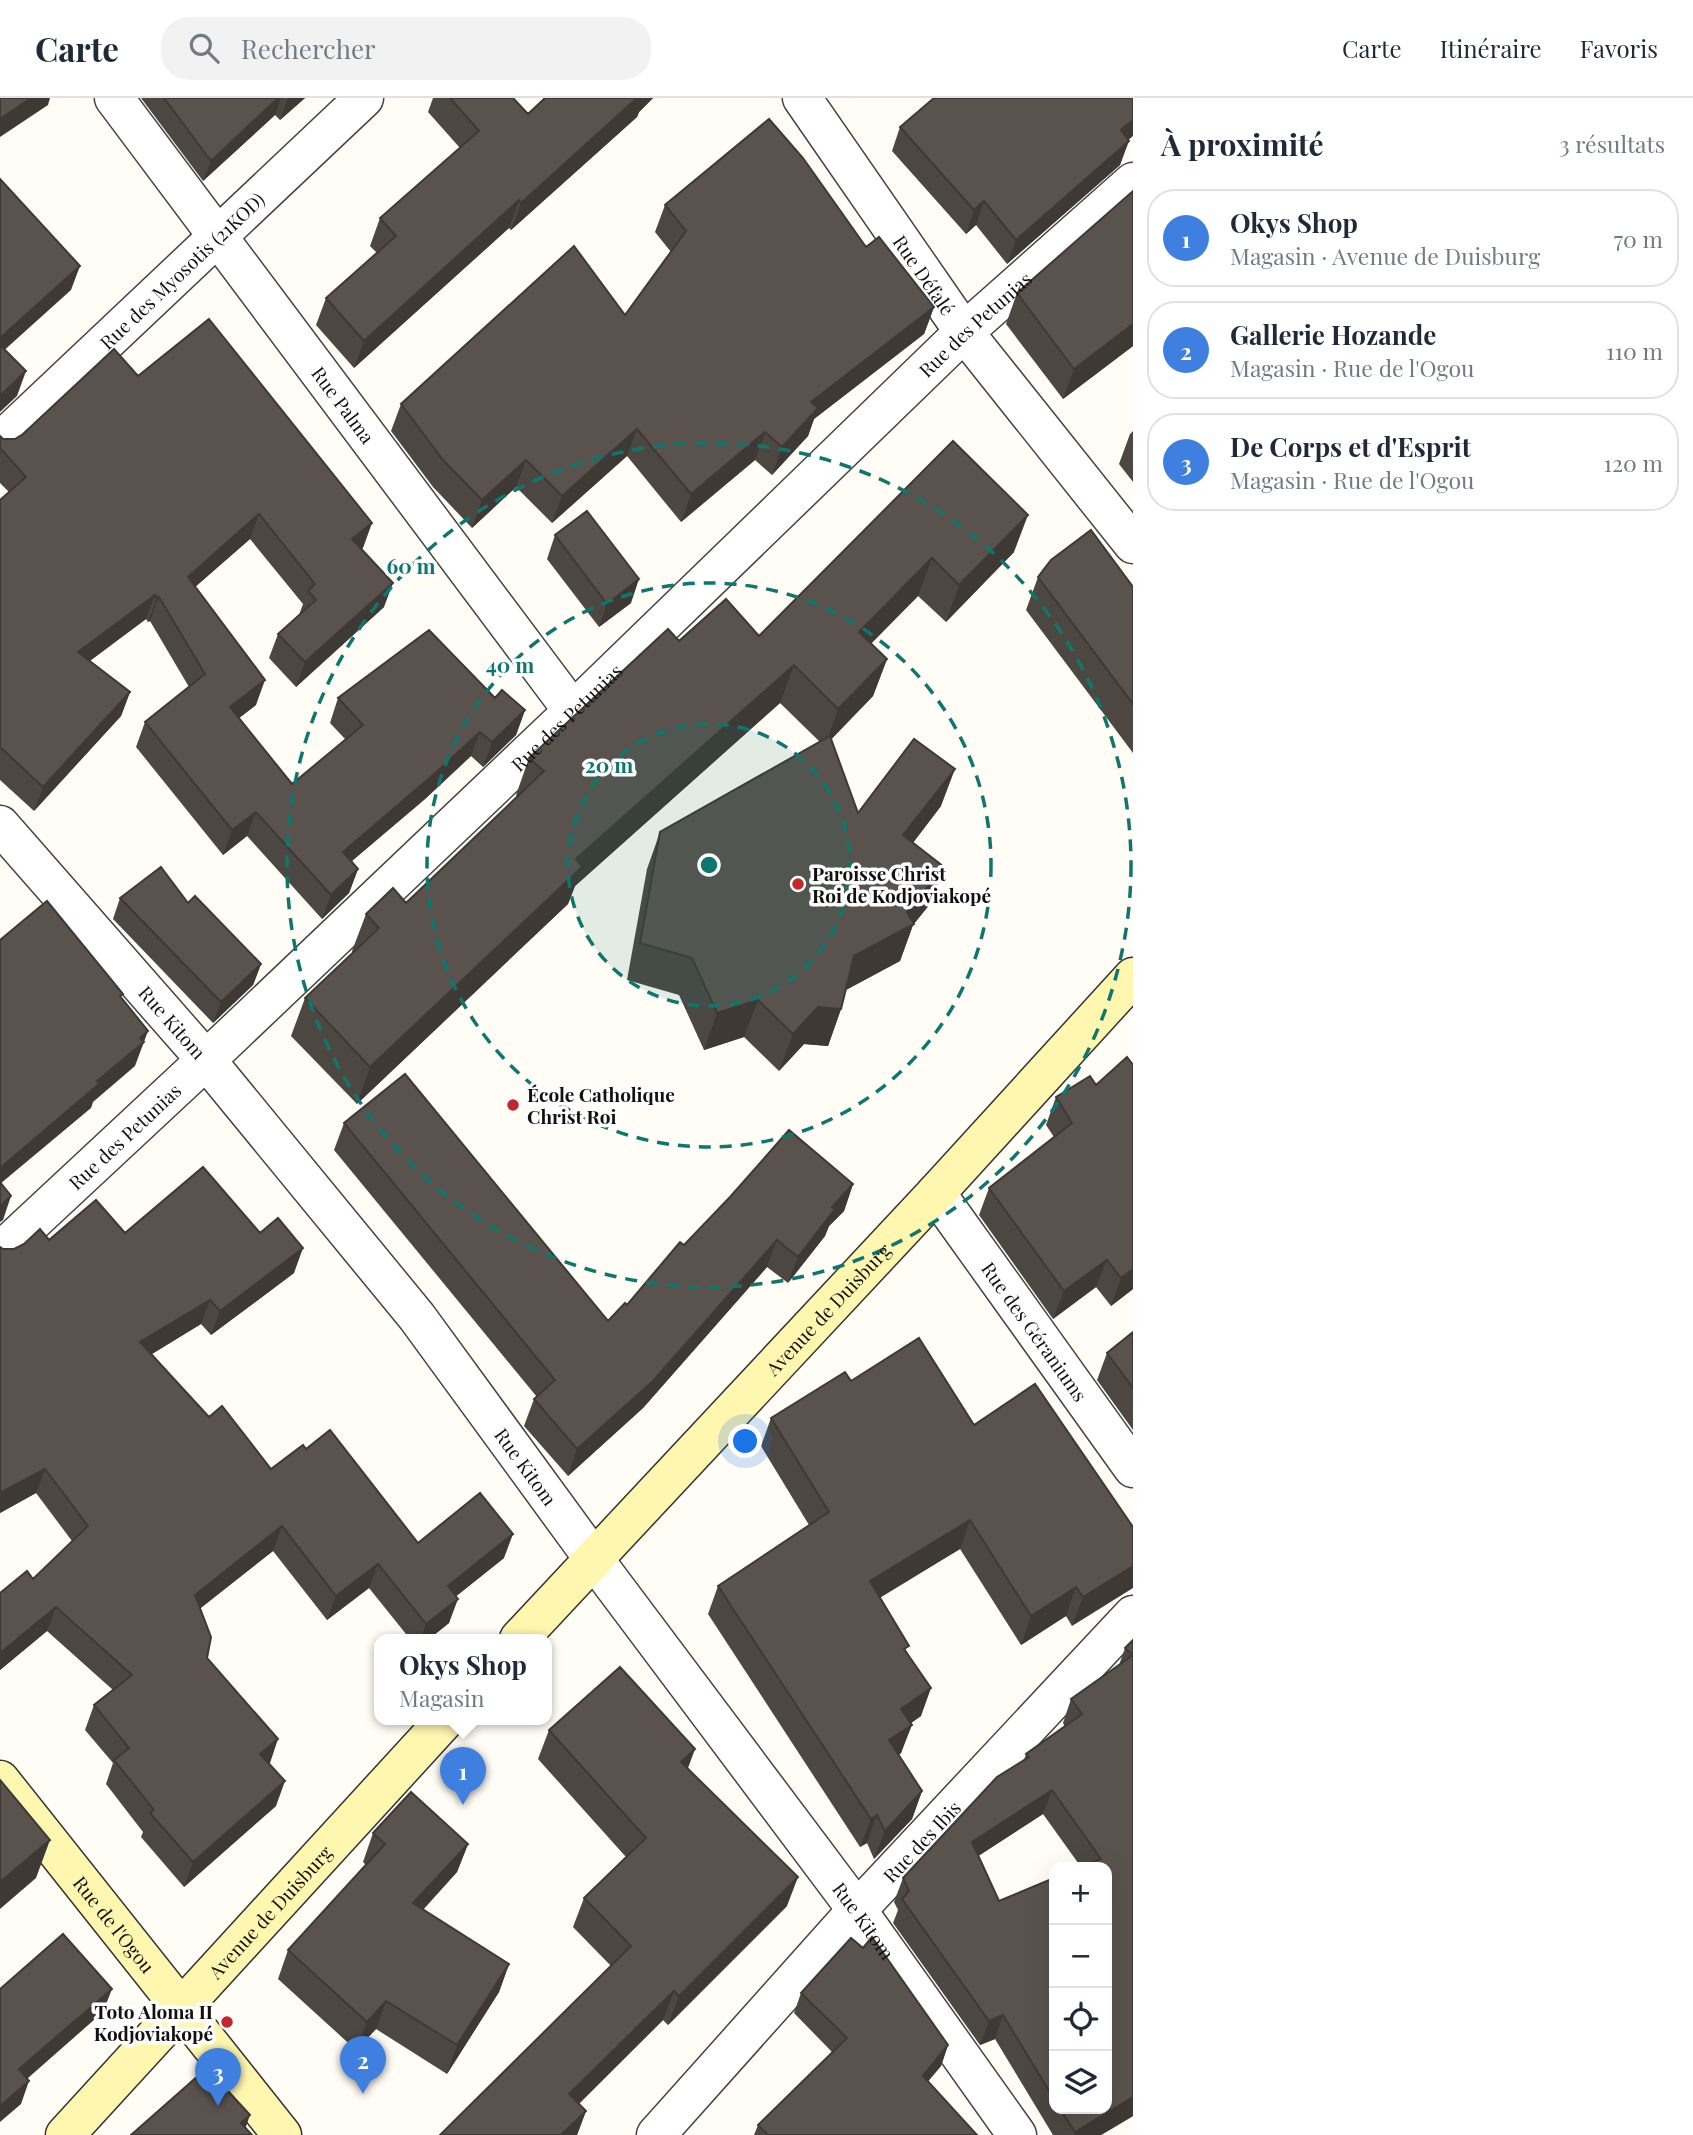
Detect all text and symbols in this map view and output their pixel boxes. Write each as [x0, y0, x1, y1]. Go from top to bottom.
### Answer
search box [161, 17, 651, 80]
text: Carte [35, 26, 119, 70]
icon: search [185, 29, 223, 67]
text: Rechercher [241, 31, 376, 66]
text: Carte [1342, 32, 1402, 64]
text: Itinéraire [1440, 32, 1542, 64]
text: Favoris [1580, 32, 1658, 64]
text: À proximité [1161, 124, 1324, 164]
text: 3 résultats [1559, 128, 1665, 159]
street label: Rue des Myosotis (21KOD) [94, 186, 270, 355]
text: Okys Shop [1230, 205, 1358, 240]
text: 1 [1182, 223, 1190, 254]
text: 70 m [1614, 223, 1663, 254]
street label: Rue Défalé [888, 230, 961, 320]
text: Magasin · Avenue de Duisburg [1230, 240, 1540, 271]
street label: Rue des Petunias [913, 265, 1037, 382]
text: Gallerie Hozande [1230, 317, 1436, 352]
text: 2 [1180, 335, 1192, 366]
text: 110 m [1606, 335, 1663, 366]
text: Magasin · Rue de l'Ogou [1230, 352, 1474, 383]
street label: Rue Palma [306, 361, 381, 449]
text: De Corps et d'Esprit [1230, 429, 1471, 464]
text: 3 [1180, 447, 1192, 478]
text: 120 m [1604, 447, 1663, 478]
text: Magasin · Rue de l'Ogou [1230, 464, 1474, 495]
text: 60 m [386, 551, 436, 579]
text: 40 m [486, 650, 534, 678]
street label: Rue des Petunias [505, 658, 628, 777]
text: 20 m [585, 750, 633, 778]
centre of rings [697, 853, 721, 877]
place label: Paroisse Christ Roi de Kodjoviakopé [812, 860, 991, 908]
marker: Paroisse Christ Roi de Kodjoviakopé [790, 876, 806, 892]
street label: Rue Kitom [133, 980, 212, 1064]
street label: Rue des Petunias [63, 1077, 186, 1195]
place label: École Catholique Christ Roi [527, 1081, 675, 1129]
marker: École Catholique Christ Roi [505, 1097, 521, 1113]
street label: Avenue de Duisburg [759, 1237, 896, 1381]
street label: Rue des Géraniums [976, 1256, 1094, 1406]
street label: Rue Kitom [489, 1422, 563, 1510]
your location [728, 1424, 762, 1458]
popup [374, 1634, 552, 1725]
text: Okys Shop [399, 1647, 527, 1682]
text: Magasin [399, 1682, 485, 1713]
pin: 1 [440, 1747, 486, 1805]
street label: Rue des Ibis [877, 1795, 966, 1888]
street label: Avenue de Duisburg [201, 1839, 337, 1985]
map controls [1049, 1862, 1112, 2114]
button: + [1049, 1862, 1112, 1925]
street label: Rue de l'Ogou [68, 1870, 161, 1978]
street label: Rue Kitom [827, 1876, 901, 1964]
button: − [1049, 1925, 1112, 1988]
button: locate [1049, 1988, 1112, 2051]
place label: Toto Aloma II Kodjoviakopé [94, 1998, 213, 2046]
marker: Toto Aloma II Kodjoviakopé [219, 2014, 235, 2030]
pin: 2 [340, 2036, 386, 2094]
pin: 3 [195, 2048, 241, 2106]
button: layers [1049, 2051, 1112, 2114]

